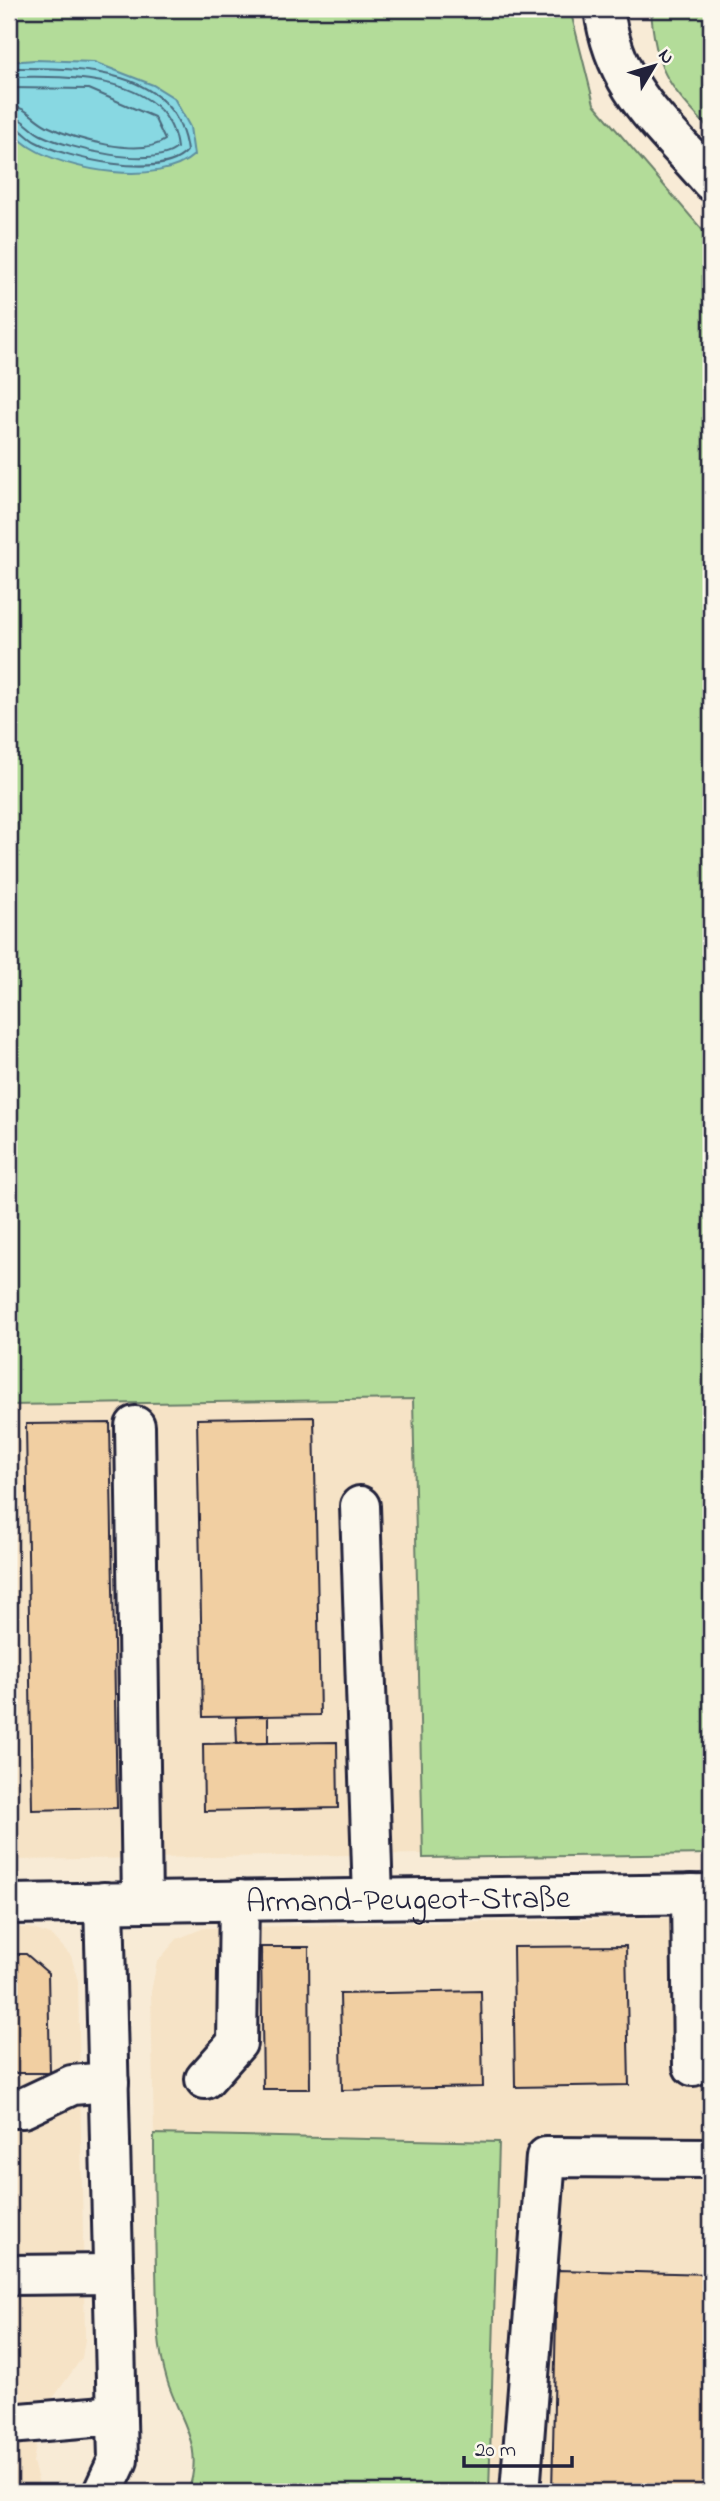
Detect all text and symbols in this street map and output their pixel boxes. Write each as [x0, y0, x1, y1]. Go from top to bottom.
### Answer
north arrow [618, 32, 688, 102]
text: N [651, 44, 680, 71]
street label: Armand-Peugeot-Straße [245, 1876, 571, 1928]
scale bar [464, 2424, 573, 2468]
text: 20 m [475, 2436, 516, 2466]

